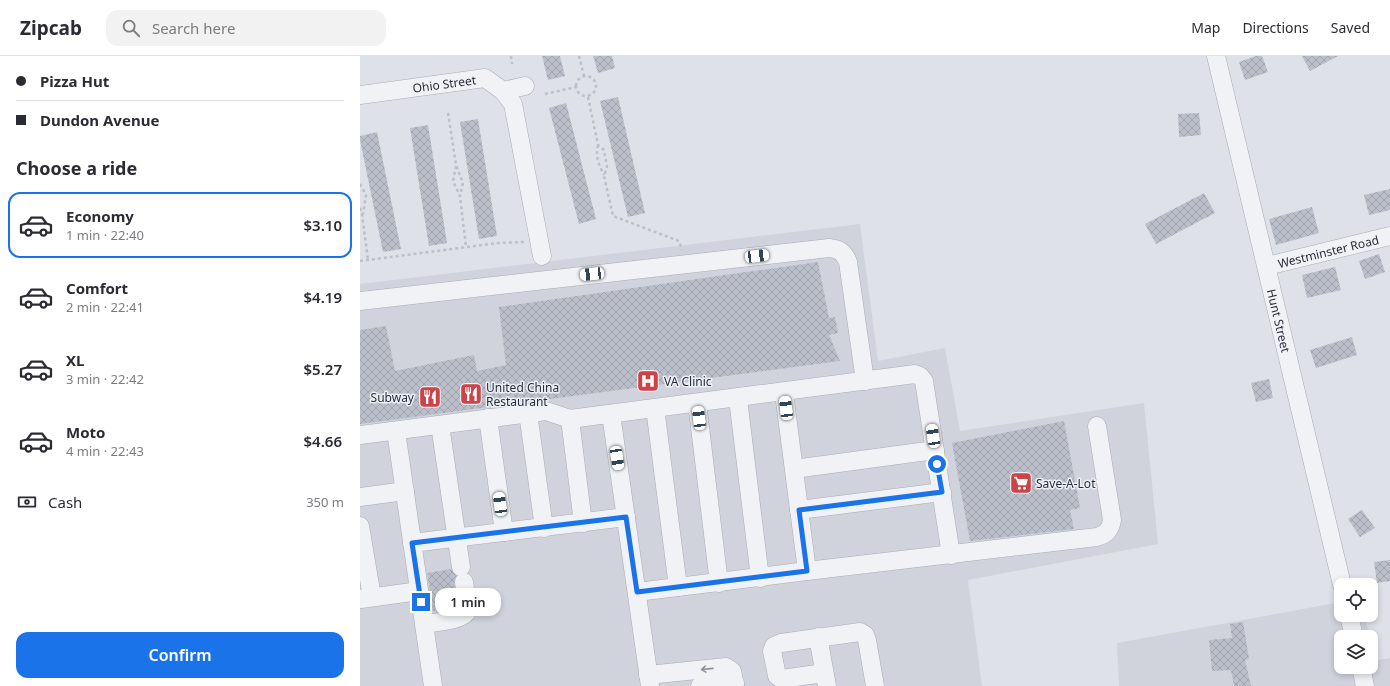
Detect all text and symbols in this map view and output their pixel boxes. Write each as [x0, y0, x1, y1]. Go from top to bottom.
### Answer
search box [106, 10, 386, 46]
text: Zipcab [20, 15, 82, 41]
icon: search [120, 17, 142, 39]
text: Search here [152, 18, 235, 38]
text: Map [1191, 18, 1220, 37]
text: Directions [1242, 18, 1309, 37]
text: Saved [1331, 18, 1370, 37]
text: Pizza Hut [40, 71, 109, 91]
street label: Ohio Street [411, 71, 478, 96]
text: Dundon Avenue [40, 110, 159, 130]
text: Choose a ride [16, 156, 137, 180]
text: Economy [66, 206, 134, 226]
icon: car [18, 207, 54, 243]
text: $3.10 [304, 215, 342, 235]
text: 1 min · 22:40 [66, 226, 144, 244]
street label: Westminster Road [1276, 231, 1380, 272]
car [744, 249, 770, 263]
car [579, 267, 605, 281]
text: Comfort [66, 278, 128, 298]
icon: car [18, 279, 54, 315]
text: $4.19 [304, 287, 342, 307]
street label: Hunt Street [1263, 287, 1295, 355]
text: 2 min · 22:41 [66, 298, 144, 316]
text: XL [66, 350, 84, 370]
icon: car [18, 351, 54, 387]
text: $5.27 [304, 359, 342, 379]
hospital icon: VA Clinic [635, 368, 661, 394]
text: 3 min · 22:42 [66, 370, 144, 388]
place label: VA Clinic [664, 373, 712, 390]
place label: United China Restaurant [486, 379, 559, 410]
restaurant icon: United China Restaurant [458, 381, 484, 407]
restaurant icon: Subway [417, 384, 443, 410]
place label: Subway [371, 389, 415, 406]
car [779, 395, 793, 421]
car [692, 405, 706, 431]
text: Moto [66, 422, 105, 442]
icon: car [18, 423, 54, 459]
car [925, 423, 941, 449]
text: $4.66 [304, 431, 342, 451]
text: 4 min · 22:43 [66, 442, 144, 460]
car [609, 445, 625, 471]
route start [928, 455, 946, 473]
supermarket icon: Save-A-Lot [1008, 470, 1034, 496]
place label: Save-A-Lot [1036, 475, 1096, 492]
icon: cash [16, 491, 38, 513]
car [492, 491, 508, 517]
text: Cash [48, 492, 82, 512]
text: 350 m [306, 493, 344, 511]
map controls [1334, 578, 1378, 674]
button: locate [1334, 578, 1378, 622]
callout: 1 min [435, 588, 501, 616]
route end [412, 593, 430, 611]
text: 1 min [450, 593, 486, 611]
button: layers [1334, 630, 1378, 674]
button: Confirm [16, 632, 344, 678]
one-way arrow [701, 665, 714, 673]

